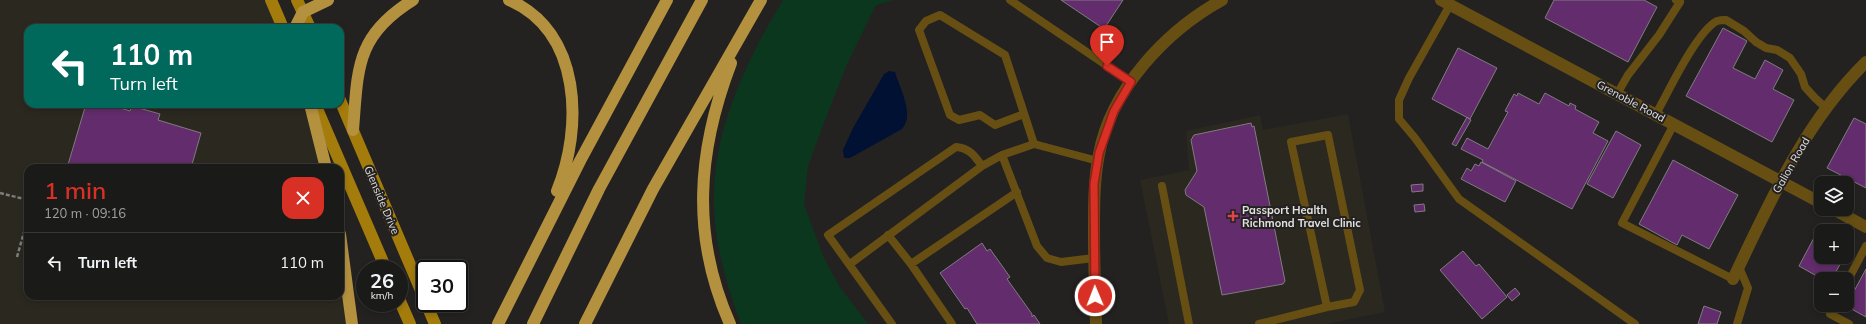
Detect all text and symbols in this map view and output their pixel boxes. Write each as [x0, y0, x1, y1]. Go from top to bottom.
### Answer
pin [1090, 25, 1124, 66]
icon: arrive [1096, 31, 1118, 53]
text: 110 m [110, 37, 193, 72]
icon: left [44, 40, 96, 92]
text: Turn left [110, 72, 178, 95]
street label: Grenoble Road [1594, 77, 1668, 125]
street label: Galion Road [1769, 134, 1813, 196]
street label: Glenside Drive [361, 164, 403, 236]
text: 1 min [44, 175, 106, 205]
map controls [1814, 176, 1854, 312]
button: layers [1814, 176, 1854, 216]
button: close [282, 177, 324, 219]
place label: Passport Health Richmond Travel Clinic [1242, 203, 1361, 230]
text: 120 m · 09:16 [44, 205, 126, 221]
marker: Passport Health Richmond Travel Clinic [1227, 210, 1239, 222]
button: + [1814, 224, 1854, 264]
icon: left [44, 252, 66, 274]
text: Turn left [78, 253, 137, 272]
text: 110 m [280, 253, 324, 272]
speed limit sign: 30 [416, 260, 468, 312]
text: 26 [370, 268, 394, 293]
button: − [1814, 272, 1854, 312]
position arrow [1074, 275, 1116, 317]
text: km/h [371, 289, 393, 302]

